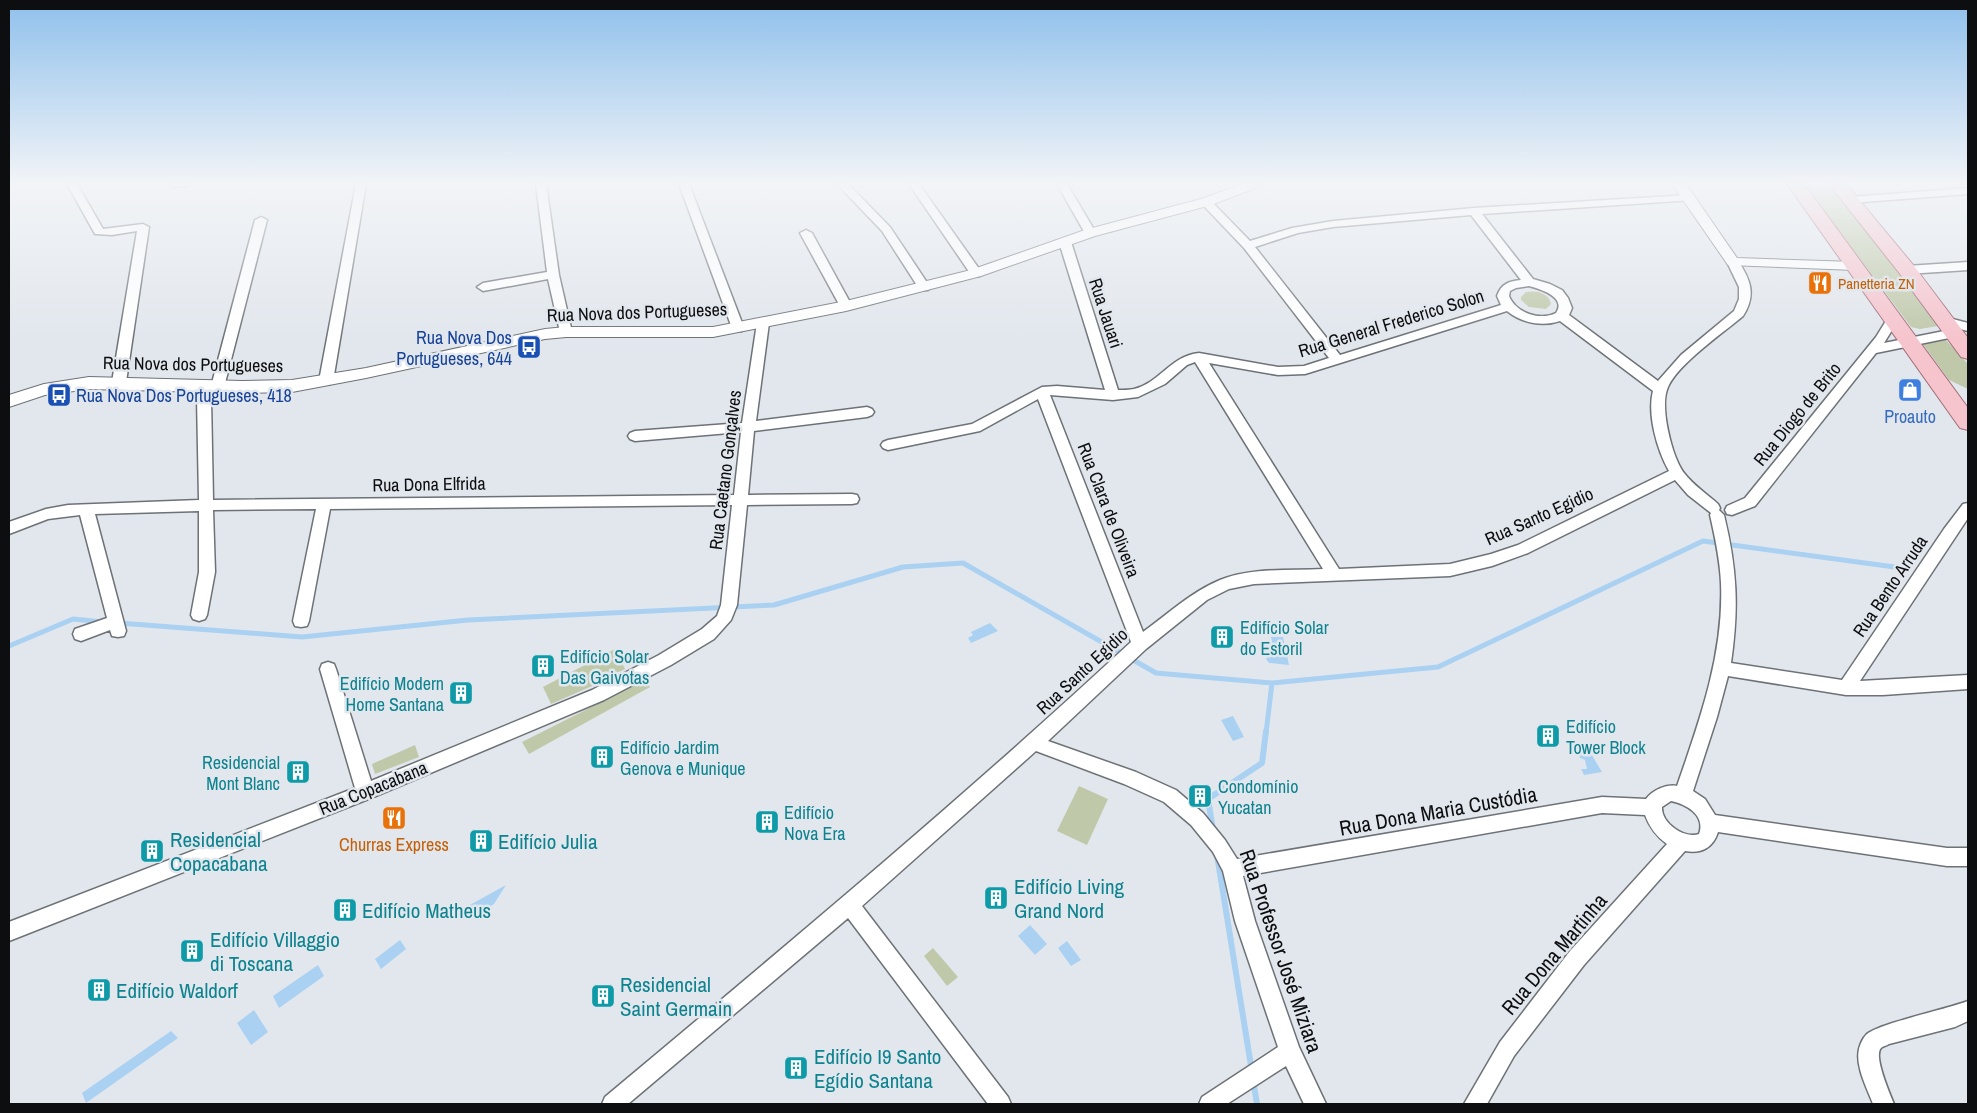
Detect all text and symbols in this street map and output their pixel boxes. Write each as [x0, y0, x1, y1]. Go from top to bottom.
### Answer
restaurant icon: Panetteria ZN [1807, 270, 1833, 296]
place label: Panetteria ZN [1838, 273, 1915, 294]
street label: Rua Jauari [1083, 275, 1129, 351]
street label: Rua General Frederico Solon [1295, 283, 1487, 363]
street label: Rua Nova dos Portugueses [546, 296, 728, 328]
place label: Rua Nova Dos Portugueses, 644 [396, 325, 512, 371]
bus stop icon: Rua Nova Dos Portugueses, 644 [516, 334, 542, 360]
street label: Rua Nova dos Portugueses [103, 350, 283, 378]
street label: Rua Diogo de Brito [1748, 357, 1846, 471]
shop icon: Proauto [1897, 377, 1923, 403]
bus stop icon: Rua Nova Dos Portugueses, 418 [46, 382, 72, 408]
place label: Rua Nova Dos Portugueses, 418 [76, 383, 292, 408]
street label: Rua Caetano Gonçalves [703, 389, 747, 551]
place label: Proauto [1884, 404, 1936, 429]
street label: Rua Clara de Oliveira [1072, 439, 1146, 581]
street label: Rua Dona Elfrida [372, 471, 486, 497]
street label: Rua Santo Egidio [1481, 481, 1597, 551]
street label: Rua Bento Arruda [1847, 530, 1933, 642]
place label: Edifício Solar do Estoril [1240, 615, 1329, 661]
street label: Rua Santo Egidio [1031, 622, 1133, 720]
building icon: Edifício Solar do Estoril [1209, 624, 1235, 650]
place label: Edifício Solar Das Gaivotas [560, 644, 649, 690]
building icon: Edifício Solar Das Gaivotas [530, 653, 556, 679]
place label: Edifício Modern Home Santana [340, 671, 444, 717]
building icon: Edifício Modern Home Santana [448, 680, 474, 706]
place label: Edifício Tower Block [1566, 714, 1646, 760]
building icon: Edifício Tower Block [1535, 723, 1561, 749]
place label: Edifício Jardim Genova e Munique [620, 735, 746, 781]
building icon: Edifício Jardim Genova e Munique [589, 744, 615, 770]
place label: Residencial Mont Blanc [202, 750, 280, 796]
street label: Rua Copacabana [315, 755, 431, 821]
building icon: Residencial Mont Blanc [285, 759, 311, 785]
place label: Condomínio Yucatan [1218, 774, 1298, 820]
street label: Rua Dona Maria Custódia [1337, 779, 1539, 843]
building icon: Condomínio Yucatan [1187, 783, 1213, 809]
place label: Edifício Nova Era [784, 800, 846, 846]
restaurant icon: Churras Express [381, 805, 407, 831]
building icon: Edifício Nova Era [754, 809, 780, 835]
place label: Residencial Copacabana [170, 825, 268, 878]
place label: Edifício Julia [498, 827, 598, 856]
building icon: Edifício Julia [468, 828, 494, 854]
place label: Churras Express [339, 832, 449, 857]
building icon: Residencial Copacabana [139, 838, 165, 864]
street label: Rua Professor José Miziara [1233, 845, 1330, 1057]
place label: Edifício Living Grand Nord [1014, 872, 1125, 925]
building icon: Edifício Living Grand Nord [983, 885, 1009, 911]
street label: Rua Dona Martinha [1495, 887, 1614, 1021]
place label: Edifício Matheus [362, 896, 491, 925]
building icon: Edifício Matheus [332, 897, 358, 923]
place label: Edifício Villaggio di Toscana [210, 925, 340, 978]
building icon: Edifício Villaggio di Toscana [179, 938, 205, 964]
place label: Residencial Saint Germain [620, 970, 732, 1023]
place label: Edifício Waldorf [116, 976, 238, 1005]
building icon: Edifício Waldorf [86, 977, 112, 1003]
building icon: Residencial Saint Germain [590, 983, 616, 1009]
place label: Edifício I9 Santo Egídio Santana [814, 1042, 941, 1095]
building icon: Edifício I9 Santo Egídio Santana [783, 1055, 809, 1081]

